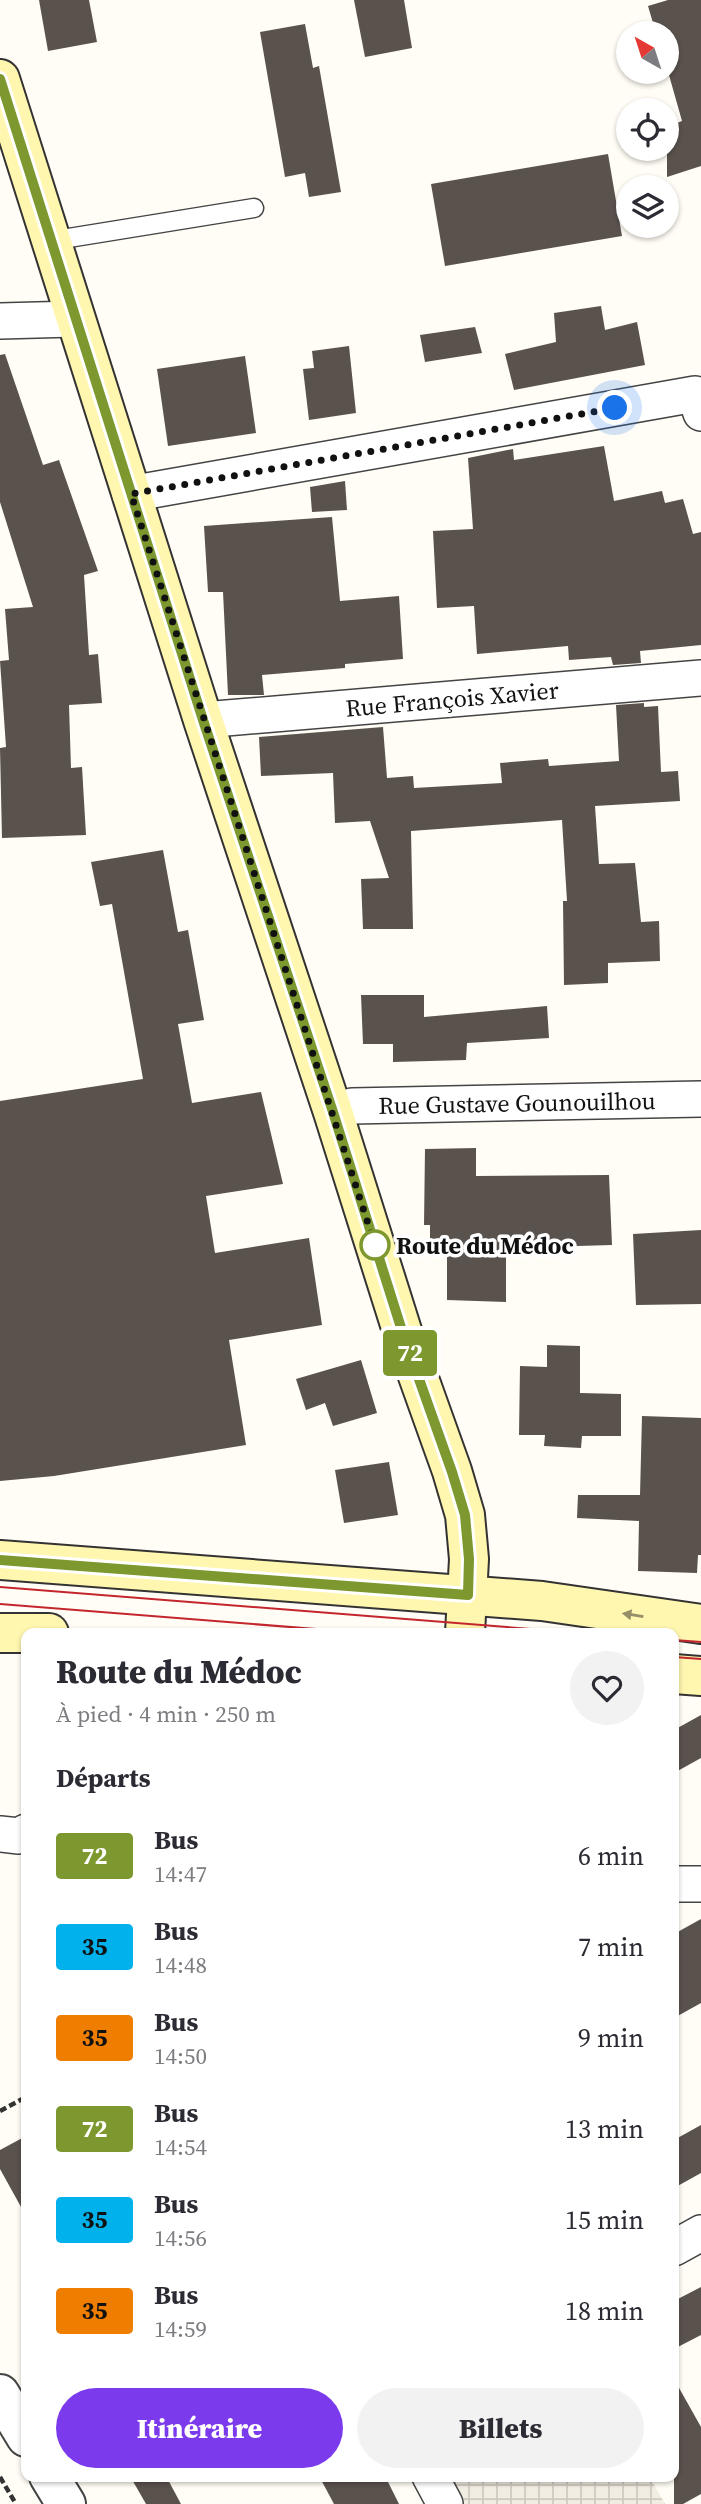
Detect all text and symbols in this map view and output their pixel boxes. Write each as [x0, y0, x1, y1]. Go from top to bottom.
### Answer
north arrow [616, 21, 679, 84]
map controls [616, 21, 679, 238]
button: locate [616, 98, 679, 161]
button: layers [616, 175, 679, 238]
your location [597, 390, 632, 425]
street label: Rue François Xavier [344, 673, 560, 725]
street label: Rue Gustave Gounouilhou [378, 1084, 656, 1122]
place label: Route du Médoc [396, 1229, 574, 1262]
marker: Route du Médoc [360, 1230, 390, 1260]
line badge: 72 [378, 1330, 442, 1376]
text: 72 [397, 1336, 423, 1369]
one-way arrow [622, 1609, 644, 1620]
text: Route du Médoc [56, 1649, 302, 1694]
button: heart [570, 1651, 644, 1725]
text: À pied · 4 min · 250 m [56, 1698, 276, 1730]
text: Départs [56, 1760, 151, 1796]
text: Bus [154, 1822, 198, 1858]
text: 6 min [578, 1838, 644, 1874]
text: 72 [81, 1839, 108, 1872]
text: 14:47 [154, 1858, 207, 1890]
text: Bus [154, 1913, 198, 1949]
text: 7 min [578, 1929, 644, 1965]
text: 35 [81, 1930, 108, 1963]
text: 14:48 [154, 1949, 207, 1981]
text: Bus [154, 2004, 198, 2040]
text: 9 min [578, 2020, 644, 2056]
text: 35 [81, 2021, 108, 2054]
text: 14:50 [154, 2040, 207, 2072]
text: Bus [154, 2095, 198, 2131]
text: 13 min [565, 2111, 644, 2147]
text: 72 [81, 2112, 108, 2145]
text: 14:54 [154, 2131, 207, 2163]
text: Bus [154, 2186, 198, 2222]
text: 15 min [565, 2202, 644, 2238]
text: 35 [81, 2203, 108, 2236]
text: 14:56 [154, 2222, 207, 2254]
text: Bus [154, 2277, 198, 2313]
text: 18 min [565, 2293, 644, 2329]
text: 35 [81, 2294, 108, 2327]
text: 14:59 [154, 2313, 207, 2345]
button: Itinéraire [56, 2388, 343, 2468]
button: Billets [357, 2388, 644, 2468]

